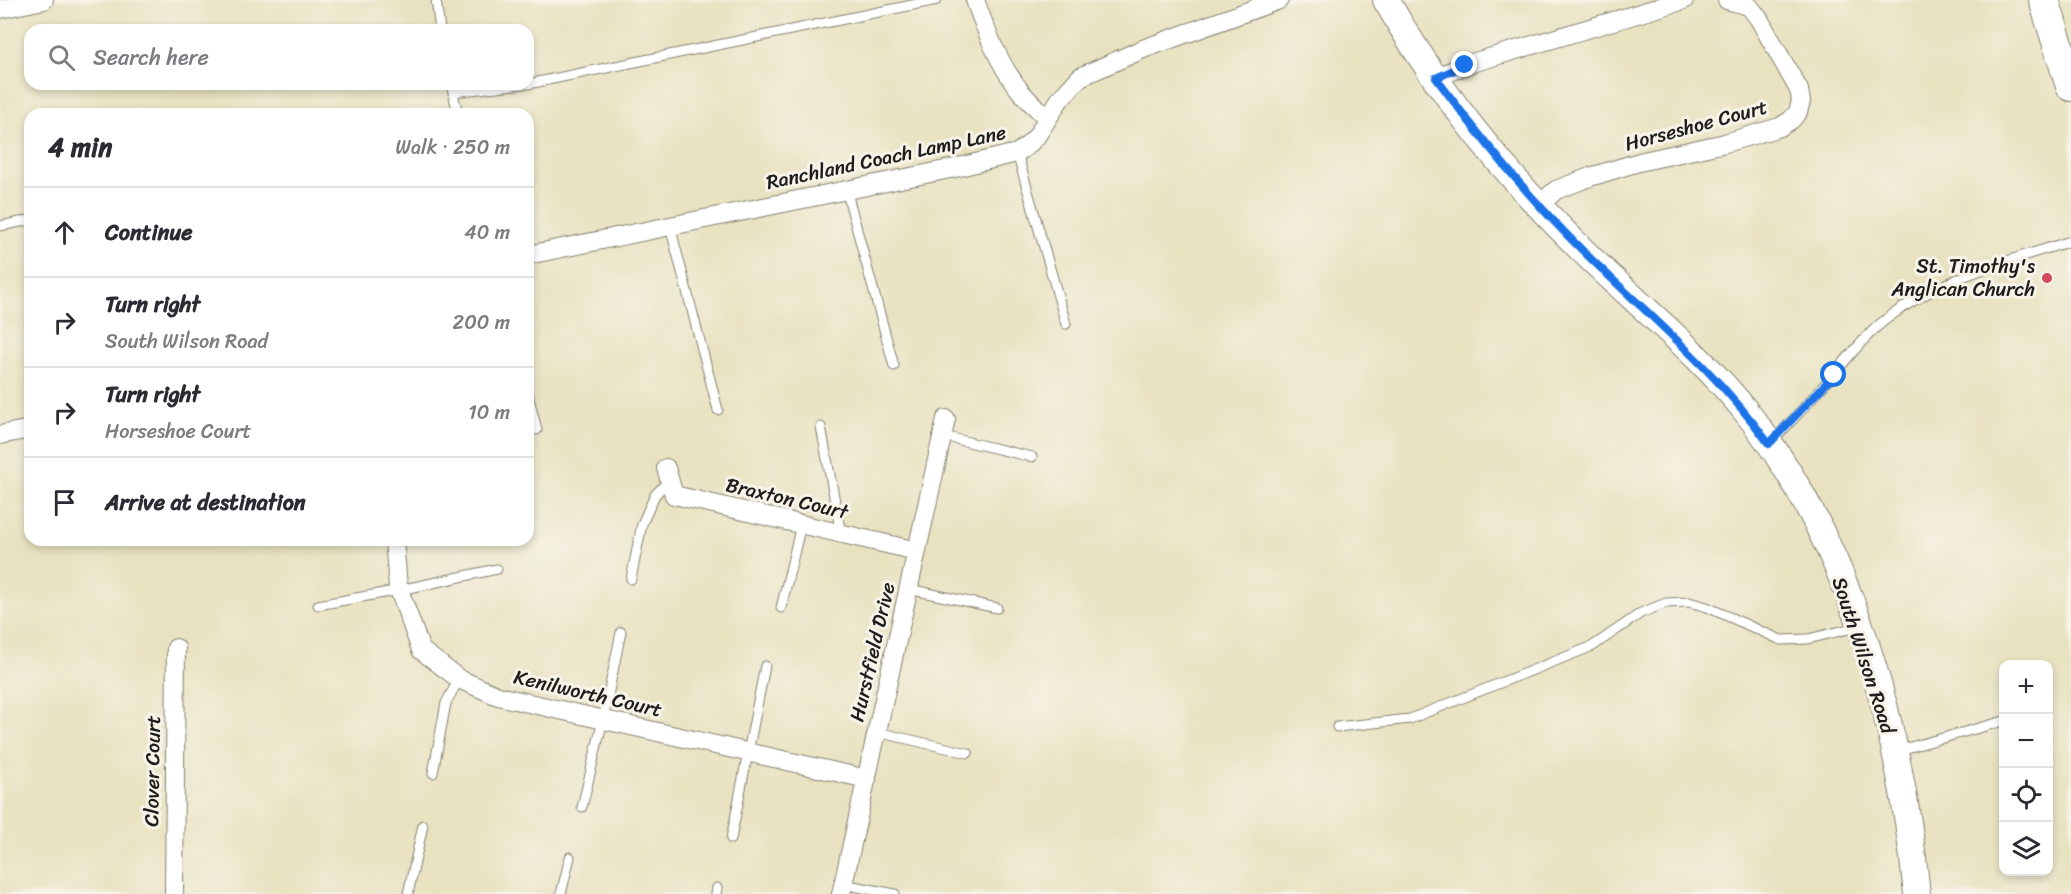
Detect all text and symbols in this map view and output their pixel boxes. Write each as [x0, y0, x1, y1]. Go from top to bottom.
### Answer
search box [24, 24, 534, 90]
text: Search here [93, 38, 209, 77]
icon: search [45, 41, 78, 74]
route end [1451, 51, 1477, 77]
street label: Horseshoe Court [1621, 90, 1772, 161]
street label: Ranchland Coach Lamp Lane [763, 115, 1009, 200]
text: 4 min [48, 124, 112, 170]
text: Walk · 250 m [396, 130, 510, 165]
text: Continue [105, 213, 193, 252]
text: 40 m [464, 215, 510, 250]
icon: ahead [48, 216, 81, 249]
place label: St. Timothy's Anglican Church [1890, 249, 2036, 307]
marker: St. Timothy's Anglican Church [2040, 271, 2054, 285]
text: Turn right [105, 285, 200, 324]
text: 200 m [453, 305, 510, 340]
icon: right [48, 306, 81, 339]
text: South Wilson Road [105, 324, 268, 359]
route start [1820, 361, 1846, 387]
text: Turn right [105, 375, 200, 414]
text: 10 m [468, 395, 510, 430]
icon: right [48, 396, 81, 429]
text: Horseshoe Court [105, 414, 251, 449]
street label: Braxton Court [722, 467, 852, 530]
text: Arrive at destination [105, 483, 306, 522]
icon: arrive [48, 486, 81, 519]
street label: South Wilson Road [1822, 572, 1906, 739]
street label: Hurstfield Drive [839, 579, 906, 725]
street label: Kenilworth Court [510, 659, 666, 728]
map controls [1999, 660, 2053, 876]
button: + [1999, 660, 2053, 714]
button: − [1999, 714, 2053, 768]
street label: Clover Court [134, 715, 171, 827]
button: locate [1999, 768, 2053, 822]
button: layers [1999, 822, 2053, 876]

